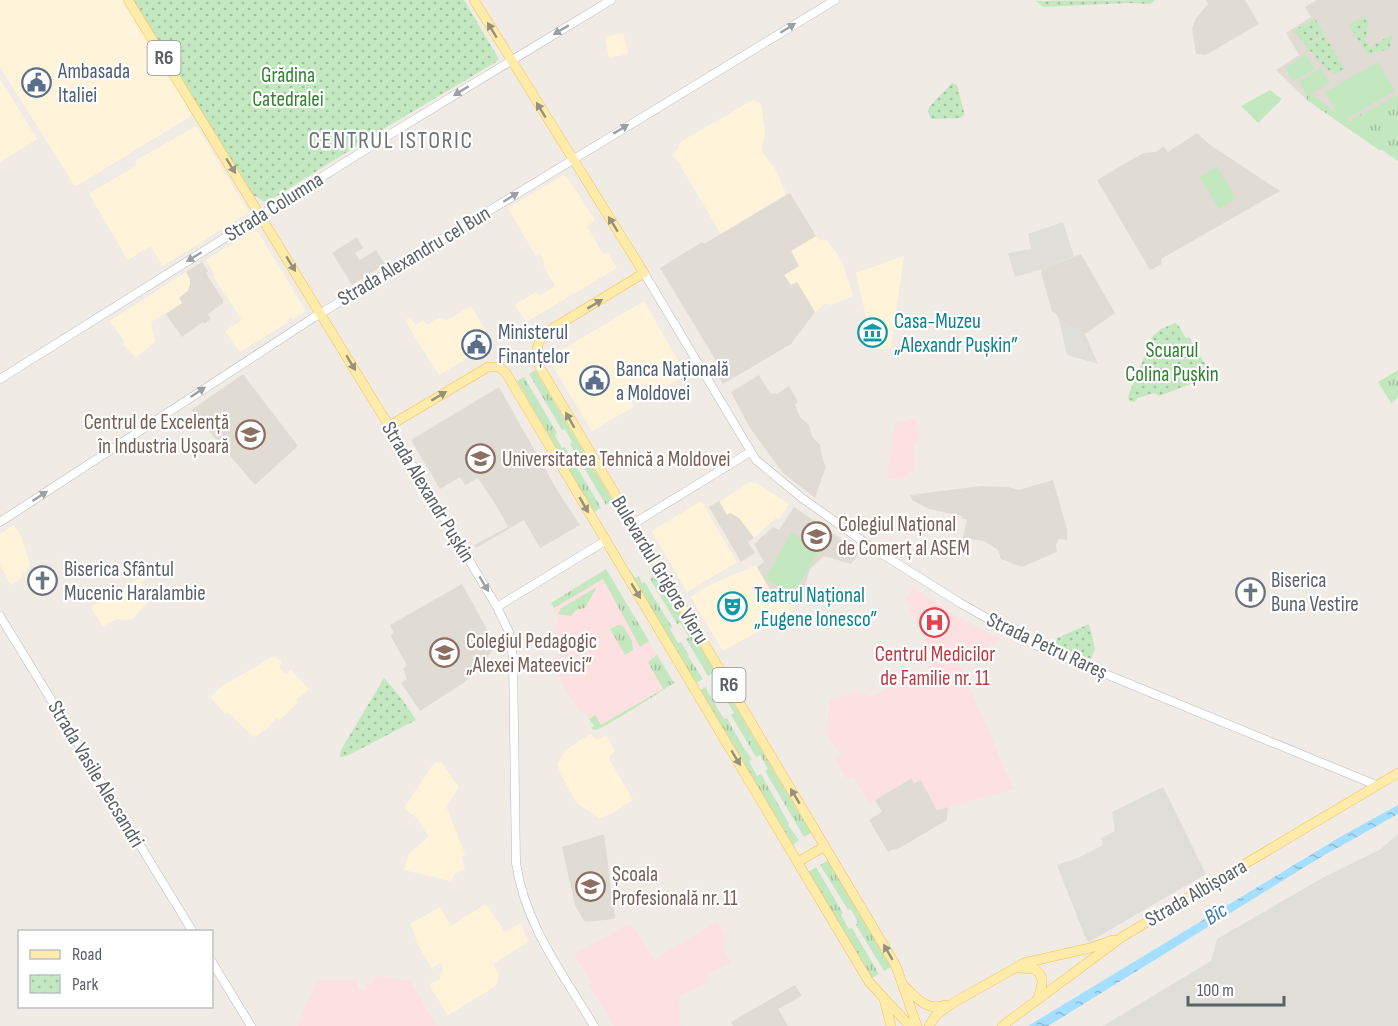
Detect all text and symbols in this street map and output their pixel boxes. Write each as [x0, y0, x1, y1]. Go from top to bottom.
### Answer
one-way arrow [487, 22, 498, 38]
one-way arrow [780, 23, 796, 34]
one-way arrow [553, 25, 569, 36]
road number: R6 [148, 41, 180, 75]
place label: Ambasada Italiei [57, 59, 130, 108]
park label: Grădina Catedralei [252, 63, 324, 112]
public building icon: Ambasada Italiei [21, 67, 53, 99]
one-way arrow [453, 85, 469, 96]
one-way arrow [536, 102, 547, 118]
one-way arrow [613, 123, 629, 134]
district label: CENTRUL ISTORIC [308, 126, 474, 155]
one-way arrow [225, 158, 236, 174]
street label: Strada Columna [220, 167, 328, 247]
one-way arrow [503, 191, 519, 202]
street label: Strada Alexandru cel Bun [333, 201, 495, 311]
one-way arrow [607, 216, 618, 232]
one-way arrow [186, 252, 202, 263]
one-way arrow [286, 256, 296, 273]
one-way arrow [587, 298, 603, 309]
place label: Casa-Muzeu „Alexandr Pușkin” [894, 309, 1018, 358]
museum icon: Casa-Muzeu „Alexandr Pușkin” [857, 317, 889, 349]
place label: Ministerul Finanțelor [498, 320, 570, 369]
public building icon: Ministerul Finanțelor [461, 328, 493, 360]
park label: Scuarul Colina Pușkin [1125, 338, 1219, 387]
one-way arrow [345, 355, 356, 371]
place label: Banca Națională a Moldovei [616, 357, 729, 406]
public building icon: Banca Națională a Moldovei [579, 365, 611, 397]
one-way arrow [190, 386, 206, 398]
one-way arrow [431, 390, 447, 401]
place label: Centrul de Excelență în Industria Ușoară [84, 410, 229, 459]
one-way arrow [565, 412, 576, 428]
street label: Strada Alexandr Pușkin [376, 417, 480, 567]
school or university icon: Centrul de Excelență în Industria Ușoară [234, 418, 266, 450]
school or university icon: Universitatea Tehnică a Moldovei [465, 443, 497, 475]
place label: Universitatea Tehnică a Moldovei [502, 447, 730, 472]
one-way arrow [31, 490, 48, 501]
street label: Bulevardul Grigore Vieru [606, 491, 714, 649]
one-way arrow [579, 497, 590, 513]
place label: Colegiul Național de Comerț al ASEM [838, 512, 970, 561]
school or university icon: Colegiul Național de Comerț al ASEM [801, 520, 833, 552]
place label: Biserica Sfântul Mucenic Haralambie [64, 557, 206, 606]
church icon: Biserica Sfântul Mucenic Haralambie [27, 565, 59, 597]
place label: Biserica Buna Vestire [1271, 568, 1359, 617]
one-way arrow [478, 576, 489, 592]
church icon: Biserica Buna Vestire [1234, 576, 1266, 608]
one-way arrow [630, 583, 641, 599]
place label: Teatrul Național „Eugene Ionesco” [754, 583, 878, 632]
theatre icon: Teatrul Național „Eugene Ionesco” [717, 591, 749, 623]
hospital icon: Centrul Medicilor de Familie nr. 11 [919, 607, 951, 639]
street label: Strada Petru Rareș [983, 607, 1111, 685]
place label: Colegiul Pedagogic „Alexei Mateevici” [466, 629, 597, 678]
school or university icon: Colegiul Pedagogic „Alexei Mateevici” [429, 637, 461, 669]
place label: Centrul Medicilor de Familie nr. 11 [875, 642, 995, 691]
road number: R6 [712, 668, 746, 702]
street label: Strada Vasile Alecsandri [42, 696, 150, 852]
one-way arrow [730, 750, 741, 766]
one-way arrow [790, 787, 800, 804]
street label: Strada Albișoara [1141, 854, 1251, 932]
place label: Școala Profesională nr. 11 [612, 862, 738, 911]
school or university icon: Școala Profesională nr. 11 [575, 870, 607, 902]
water label: Bîc [1199, 896, 1233, 931]
legend [18, 930, 213, 1008]
one-way arrow [883, 943, 893, 960]
text: Road [72, 944, 102, 965]
scale bar [1188, 969, 1284, 1007]
text: Park [72, 974, 98, 995]
text: 100 m [1197, 980, 1234, 1001]

